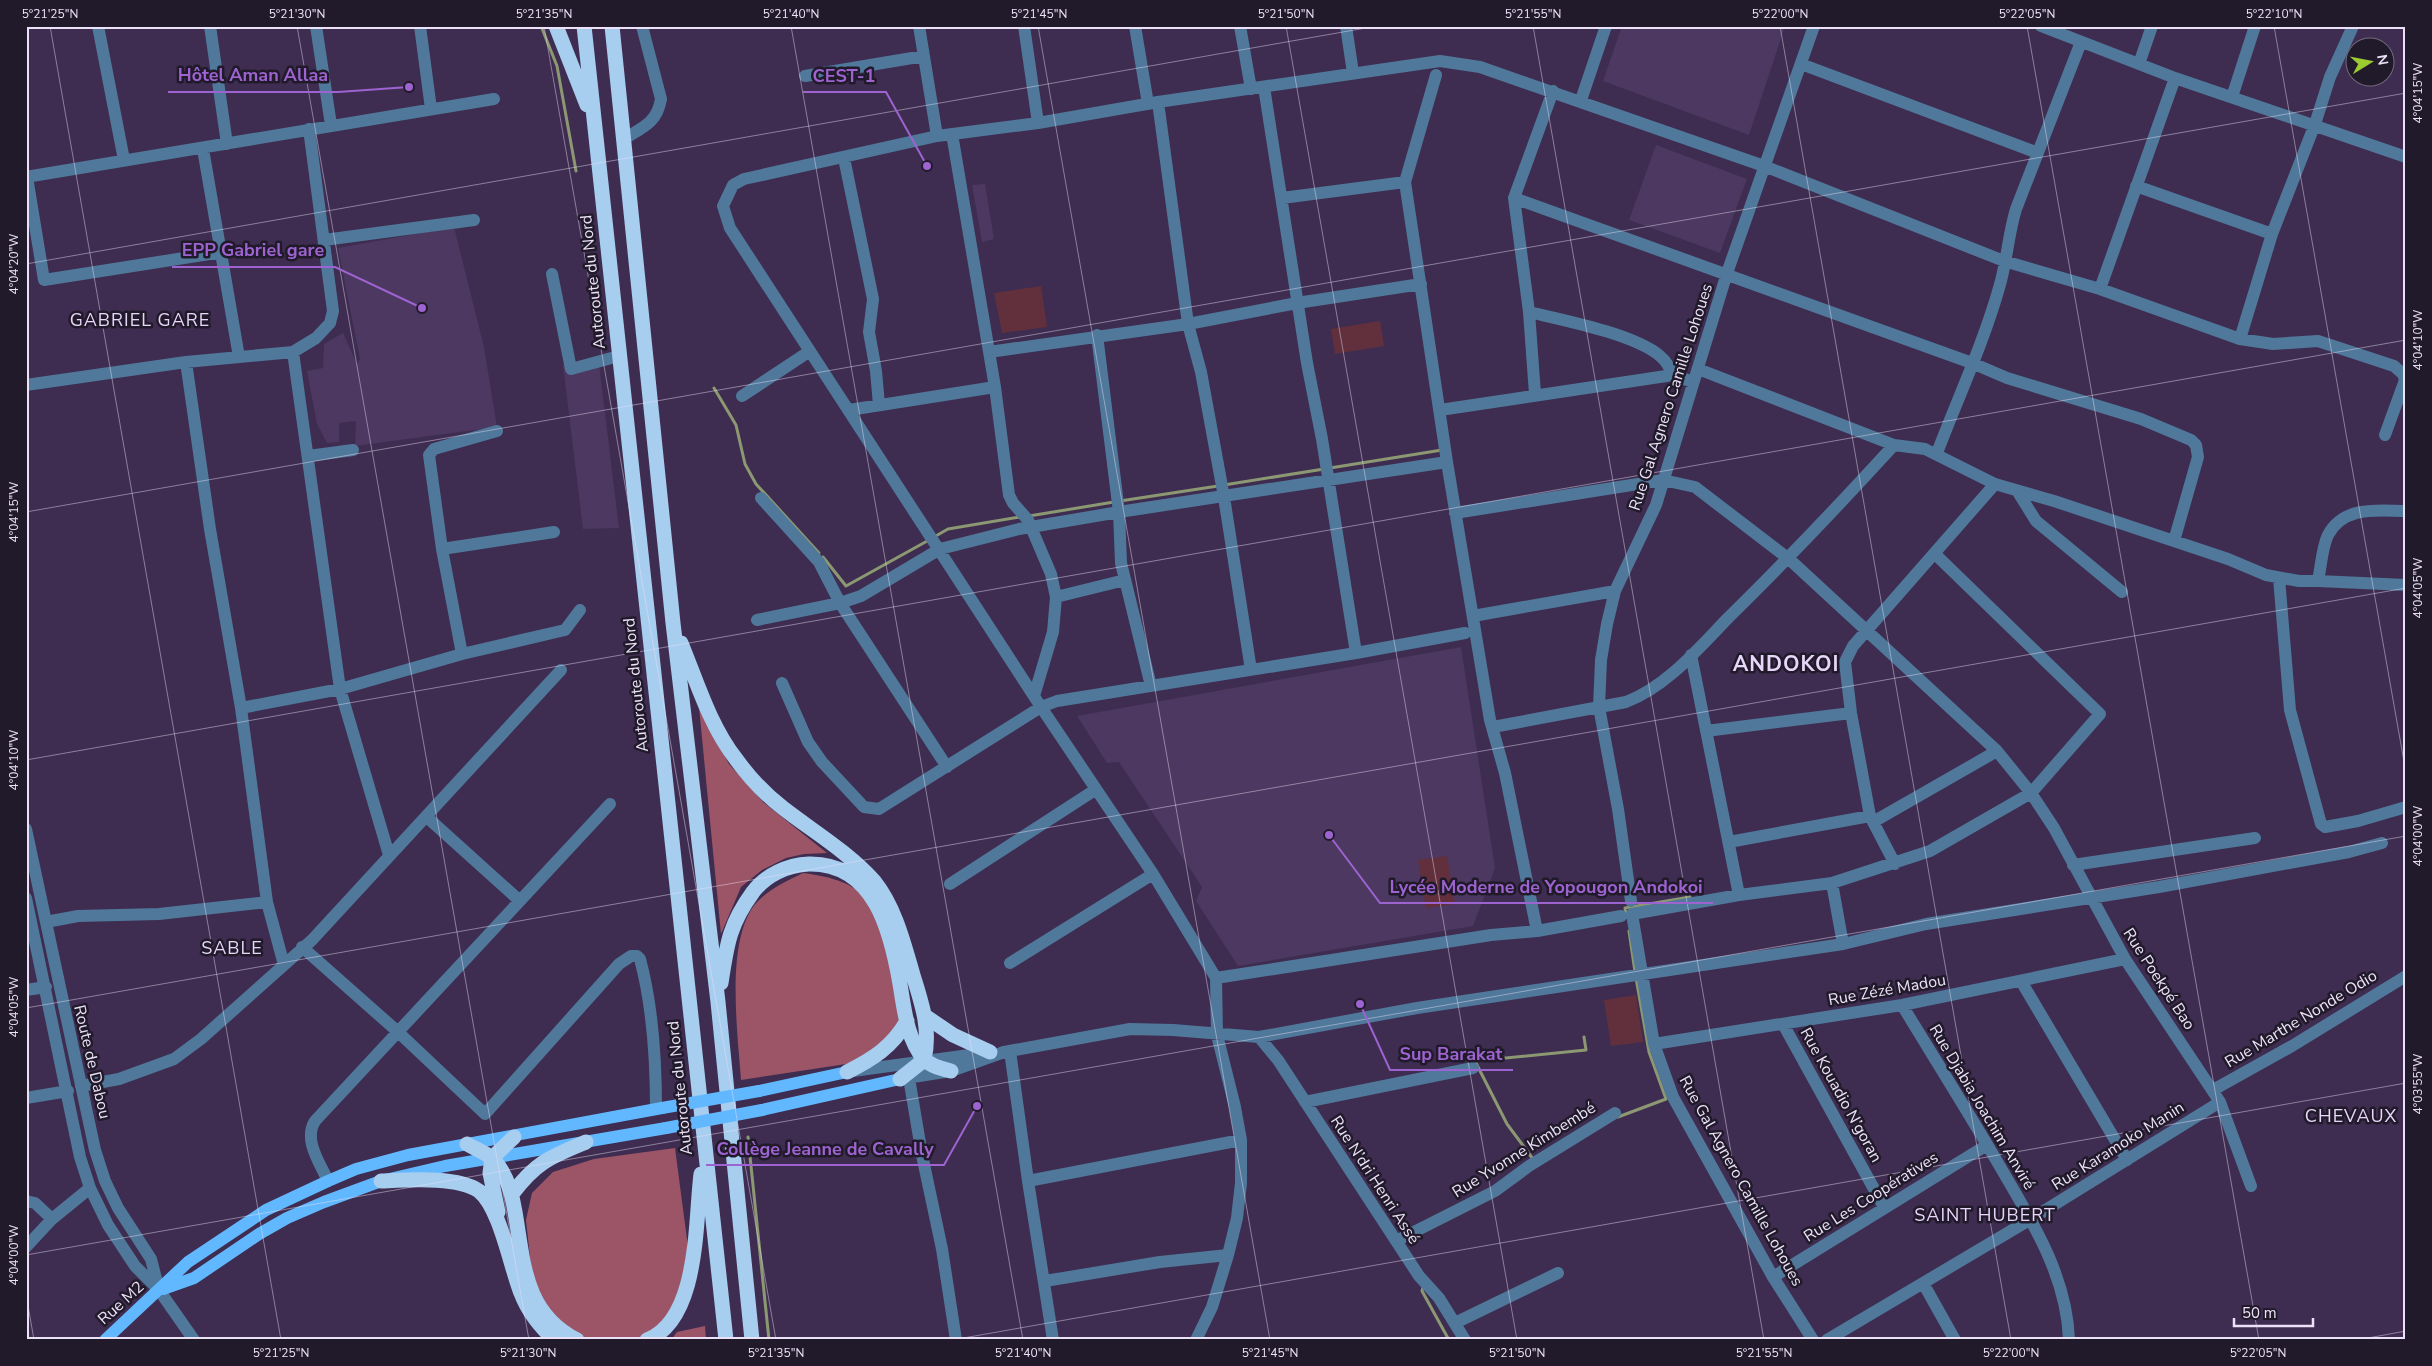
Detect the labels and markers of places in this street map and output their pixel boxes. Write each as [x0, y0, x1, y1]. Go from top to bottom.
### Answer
callout: Hôtel Aman Allaa [168, 59, 338, 92]
callout: CEST-1 [803, 59, 886, 92]
callout: EPP Gabriel gare [172, 234, 335, 267]
callout: Lycée Moderne de Yopougon Andokoi [1380, 870, 1713, 903]
callout: Sup Barakat [1390, 1037, 1513, 1070]
callout: Collège Jeanne de Cavally [706, 1132, 944, 1165]

